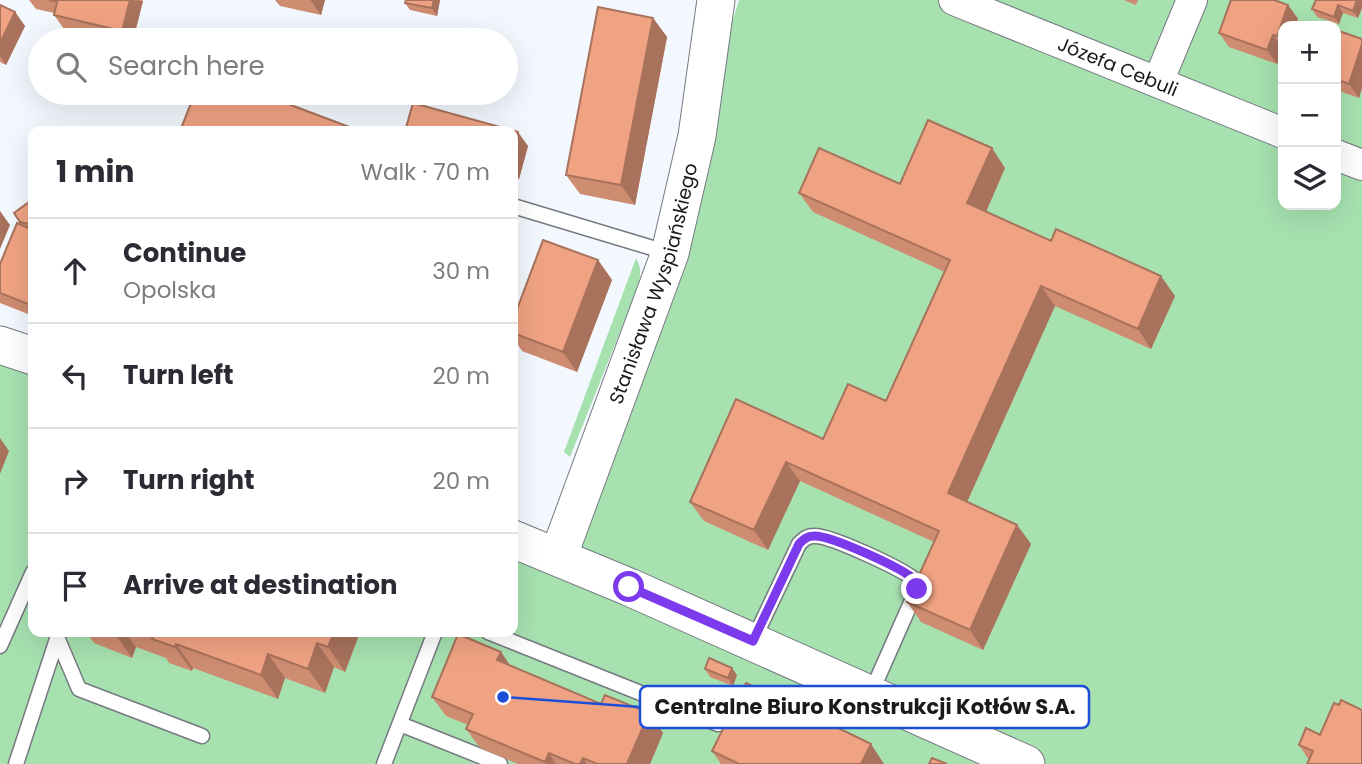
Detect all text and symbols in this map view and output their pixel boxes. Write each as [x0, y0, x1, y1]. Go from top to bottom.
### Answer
map controls [1278, 21, 1341, 210]
button: + [1278, 21, 1341, 84]
search box [28, 28, 518, 105]
street label: Józefa Cebuli [1054, 30, 1182, 103]
icon: search [52, 48, 90, 86]
text: Search here [108, 48, 265, 84]
button: − [1278, 84, 1341, 147]
button: layers [1278, 147, 1341, 210]
text: 1 min [56, 150, 134, 193]
text: Walk · 70 m [361, 156, 490, 188]
street label: Stanisława Wyspiańskiego [603, 160, 704, 408]
text: Continue [123, 235, 246, 271]
icon: ahead [56, 252, 94, 290]
text: 30 m [432, 255, 490, 287]
text: Opolska [123, 274, 216, 306]
icon: left [56, 357, 94, 395]
text: Turn left [123, 357, 234, 393]
text: 20 m [432, 360, 490, 392]
icon: right [56, 462, 94, 500]
text: Turn right [123, 462, 255, 498]
text: 20 m [432, 465, 490, 497]
icon: arrive [56, 567, 94, 605]
text: Arrive at destination [123, 567, 398, 603]
route start [613, 571, 644, 602]
route end [901, 573, 932, 604]
callout: Centralne Biuro Konstrukcji Kotłów S.A. [640, 686, 1089, 728]
text: Centralne Biuro Konstrukcji Kotłów S.A. [654, 692, 1076, 721]

